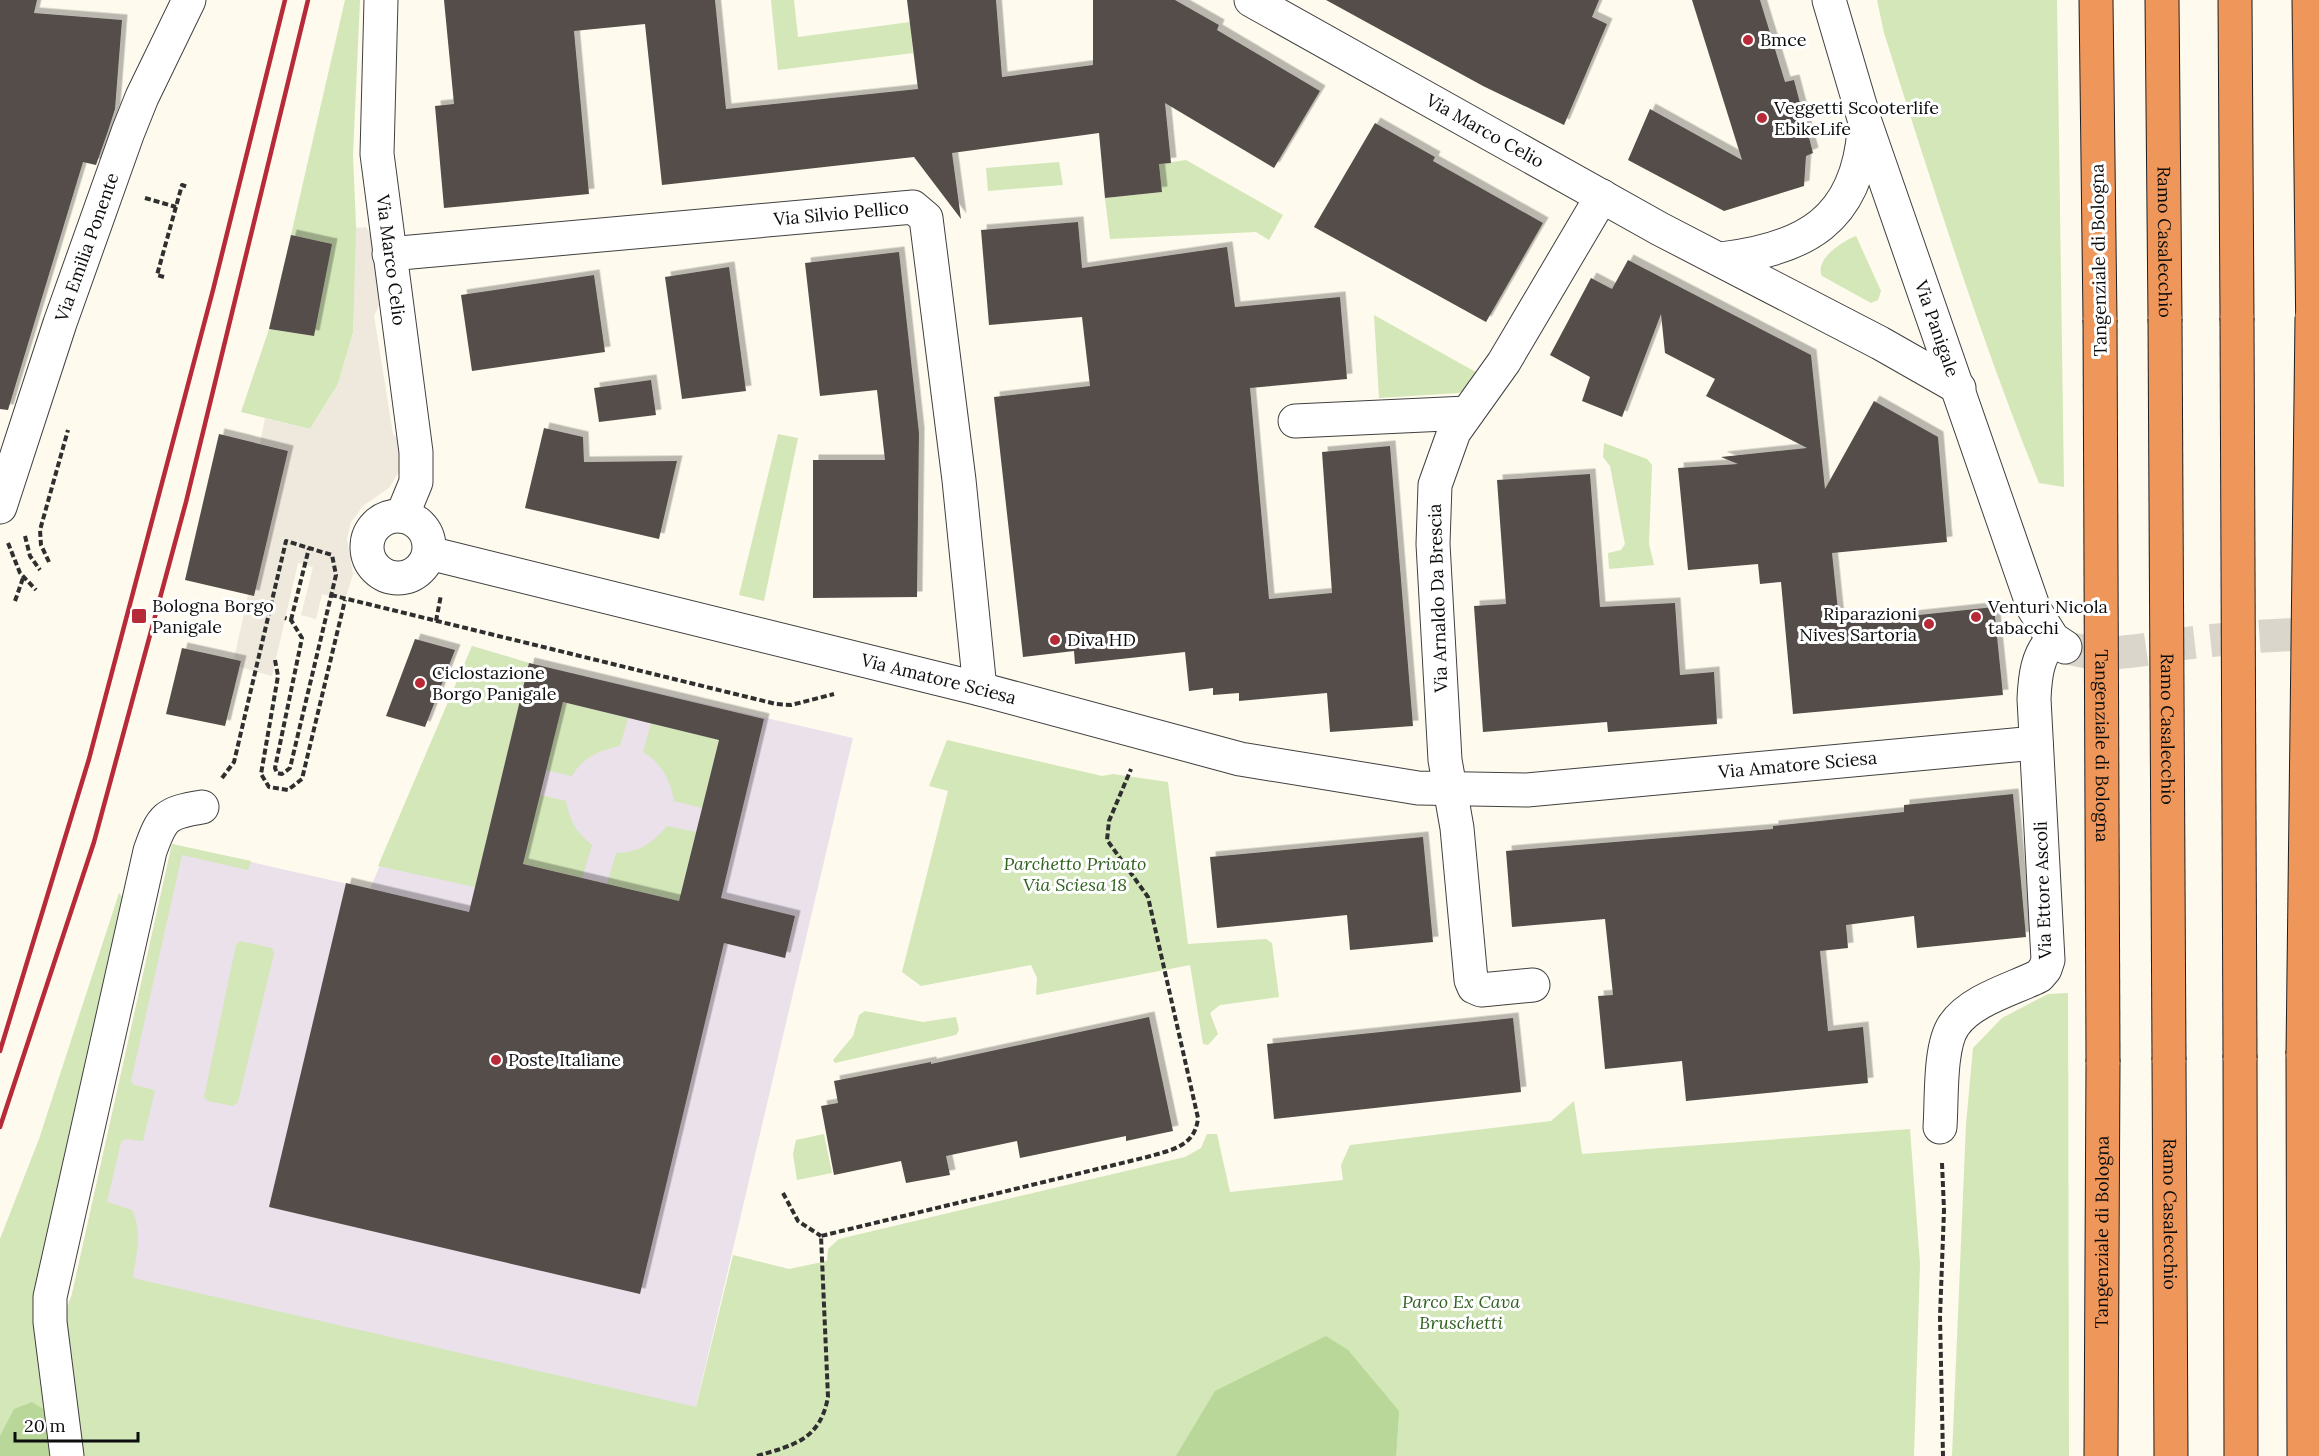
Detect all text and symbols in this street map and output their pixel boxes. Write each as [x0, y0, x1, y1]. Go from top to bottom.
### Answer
place label: Bmce [1760, 28, 1807, 51]
marker: Bmce [1741, 33, 1755, 47]
street label: Via Marco Celio [1421, 88, 1548, 173]
place label: Veggetti Scooterlife EbikeLife [1773, 96, 1939, 140]
marker: Veggetti Scooterlife EbikeLife [1755, 111, 1769, 125]
street label: Tangenziale di Bologna [2085, 163, 2112, 357]
street label: Ramo Casalecchio [2153, 166, 2177, 318]
street label: Via Emilia Ponente [49, 169, 124, 326]
street label: Via Marco Celio [371, 192, 411, 327]
street label: Via Silvio Pellico [772, 195, 910, 231]
street label: Via Panigale [1910, 276, 1965, 380]
street label: Via Arnaldo Da Brescia [1423, 503, 1452, 694]
place label: Bologna Borgo Panigale [152, 594, 274, 638]
place label: Venturi Nicola tabacchi [1987, 595, 2108, 639]
place label: Riparazioni Nives Sartoria [1799, 602, 1917, 646]
marker: Bologna Borgo Panigale [130, 607, 148, 625]
marker: Venturi Nicola tabacchi [1969, 610, 1983, 624]
marker: Riparazioni Nives Sartoria [1922, 617, 1936, 631]
place label: Diva HD [1067, 628, 1136, 651]
marker: Diva HD [1048, 633, 1062, 647]
street label: Via Amatore Sciesa [858, 648, 1019, 709]
street label: Tangenziale di Bologna [2090, 650, 2114, 842]
street label: Ramo Casalecchio [2156, 653, 2180, 805]
place label: Ciclostazione Borgo Panigale [432, 661, 557, 705]
marker: Ciclostazione Borgo Panigale [413, 676, 427, 690]
street label: Via Amatore Sciesa [1716, 746, 1878, 783]
street label: Via Ettore Ascoli [2029, 821, 2056, 960]
park label: Parchetto Privato Via Sciesa 18 [1004, 852, 1146, 896]
place label: Poste Italiane [508, 1048, 621, 1071]
marker: Poste Italiane [489, 1053, 503, 1067]
street label: Tangenziale di Bologna [2090, 1136, 2114, 1328]
street label: Ramo Casalecchio [2158, 1138, 2182, 1290]
park label: Parco Ex Cava Bruschetti [1402, 1290, 1520, 1334]
scale bar [15, 1405, 138, 1443]
text: 20 m [24, 1414, 66, 1437]

